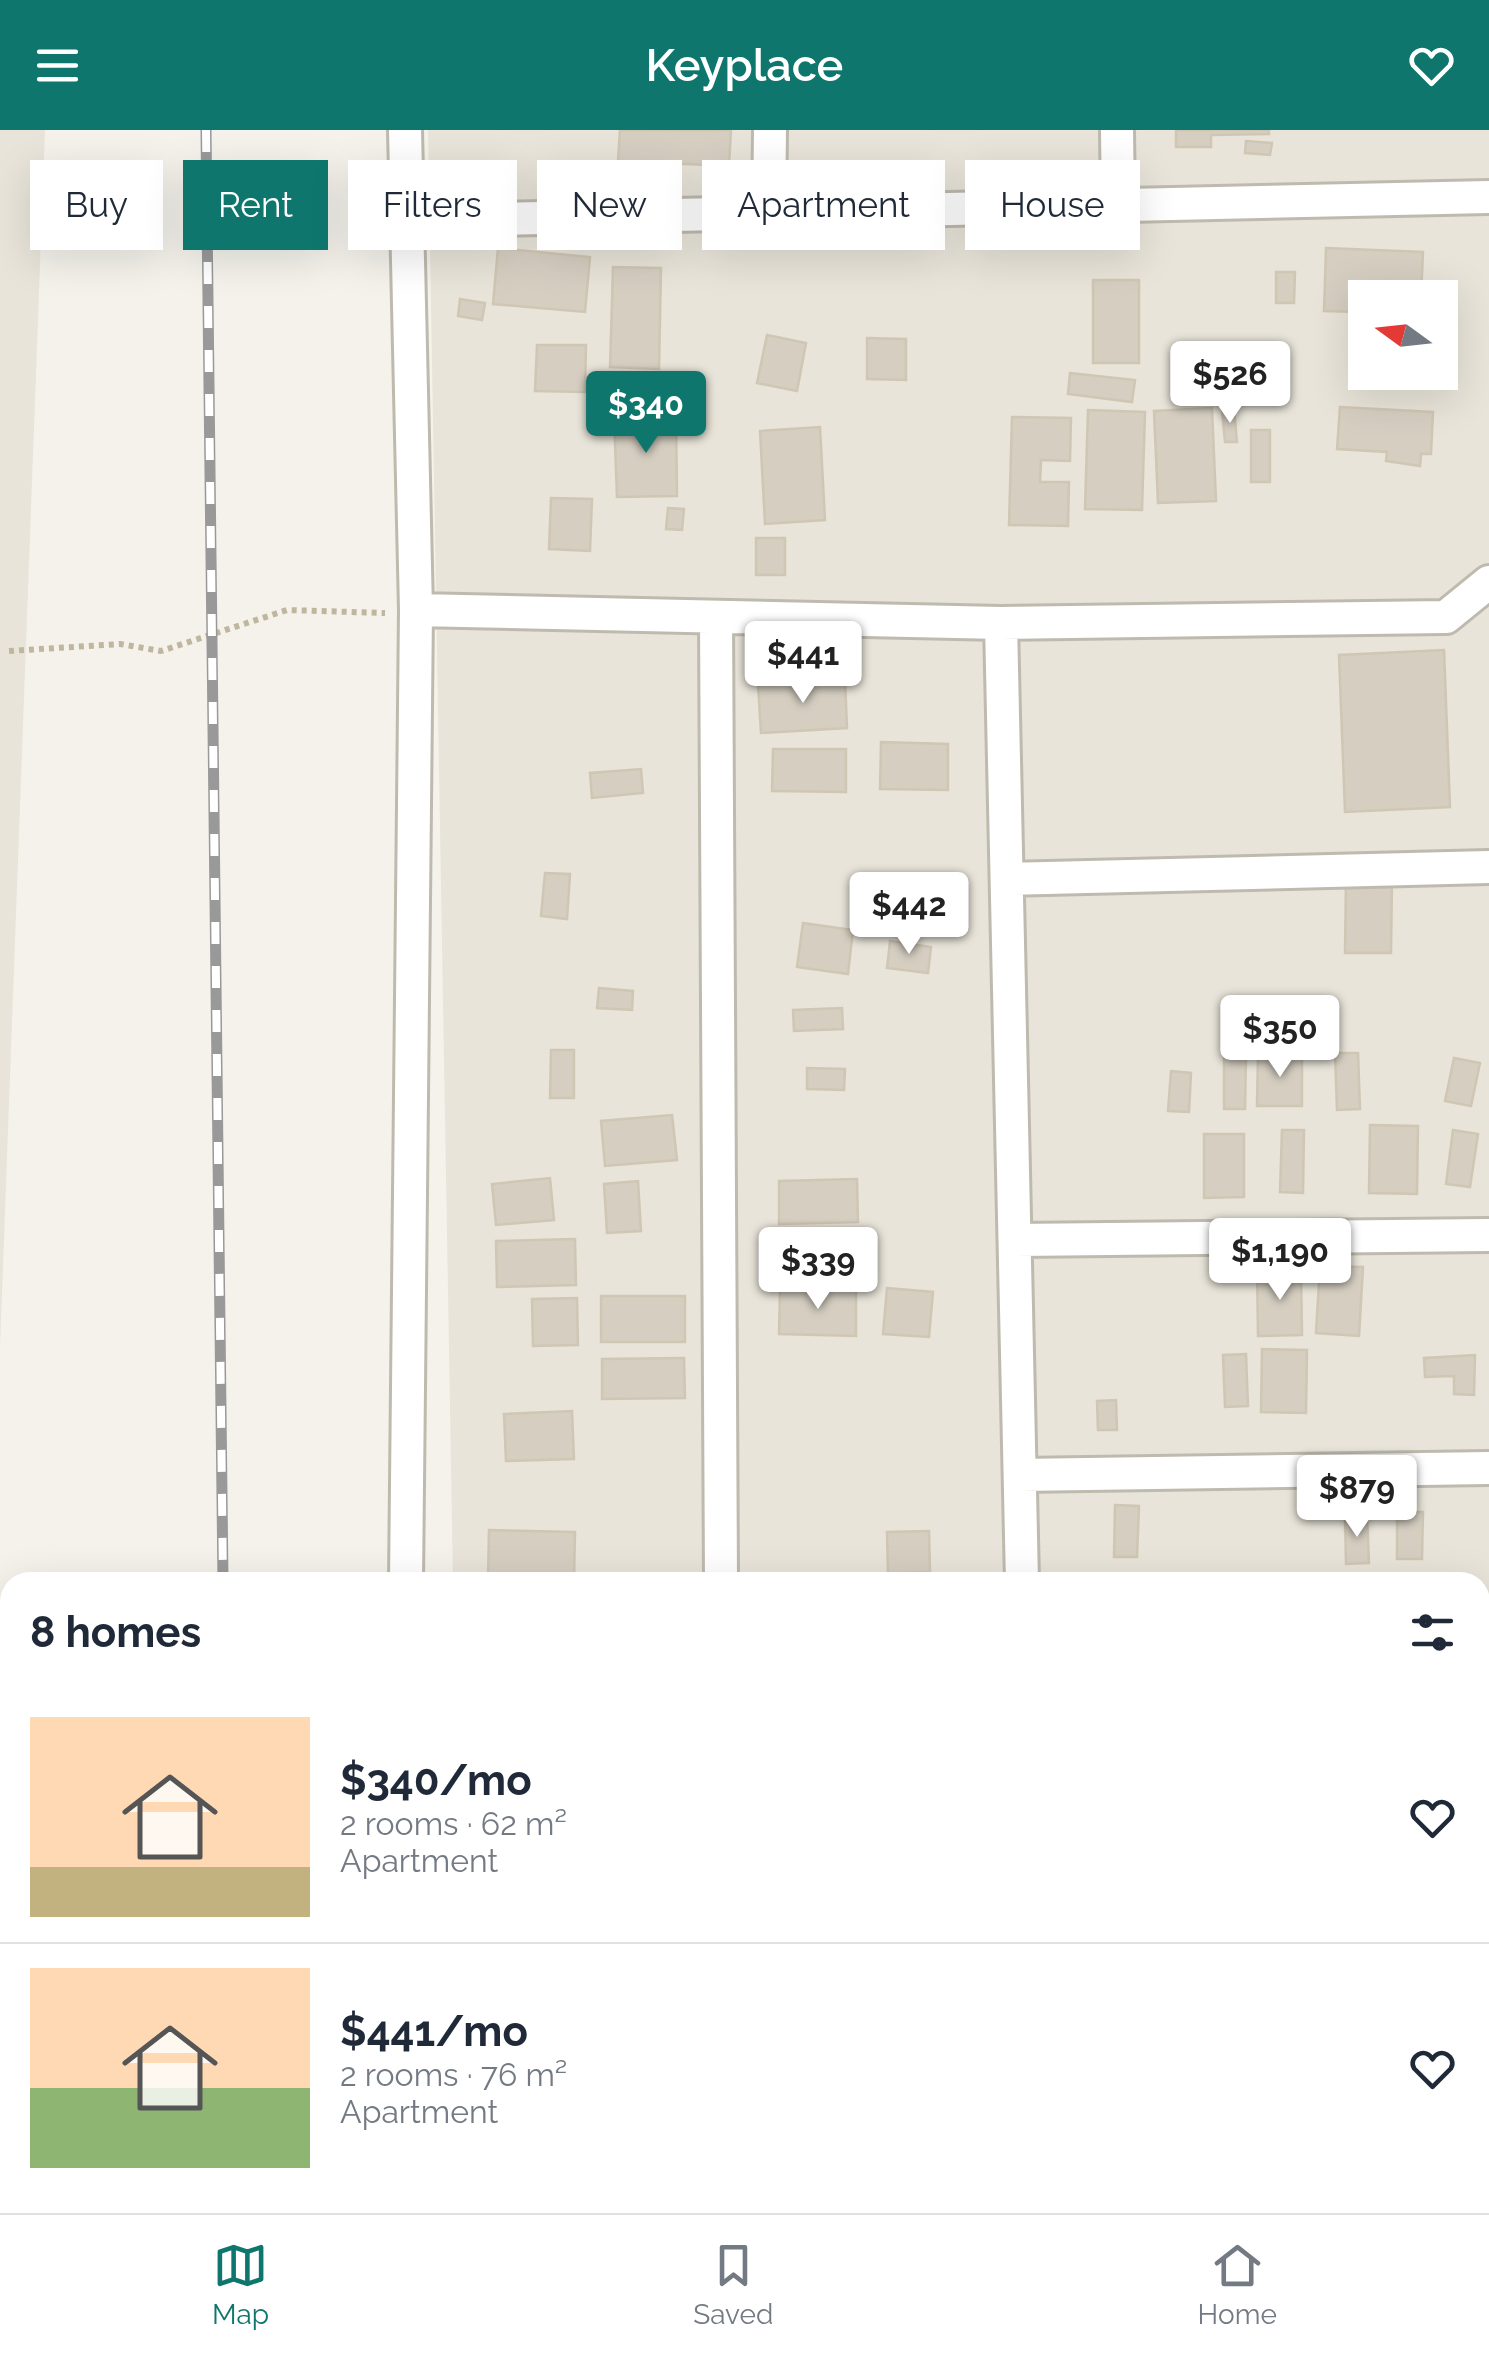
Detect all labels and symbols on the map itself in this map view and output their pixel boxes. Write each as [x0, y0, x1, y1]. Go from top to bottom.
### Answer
north arrow [1348, 280, 1458, 390]
pin: $526 [1171, 341, 1289, 426]
pin: $340 [587, 371, 705, 456]
pin: $441 [744, 621, 862, 706]
pin: $442 [850, 872, 968, 957]
pin: $350 [1221, 995, 1339, 1080]
pin: $1,190 [1199, 1218, 1361, 1303]
pin: $339 [759, 1227, 877, 1312]
pin: $879 [1298, 1455, 1416, 1540]

